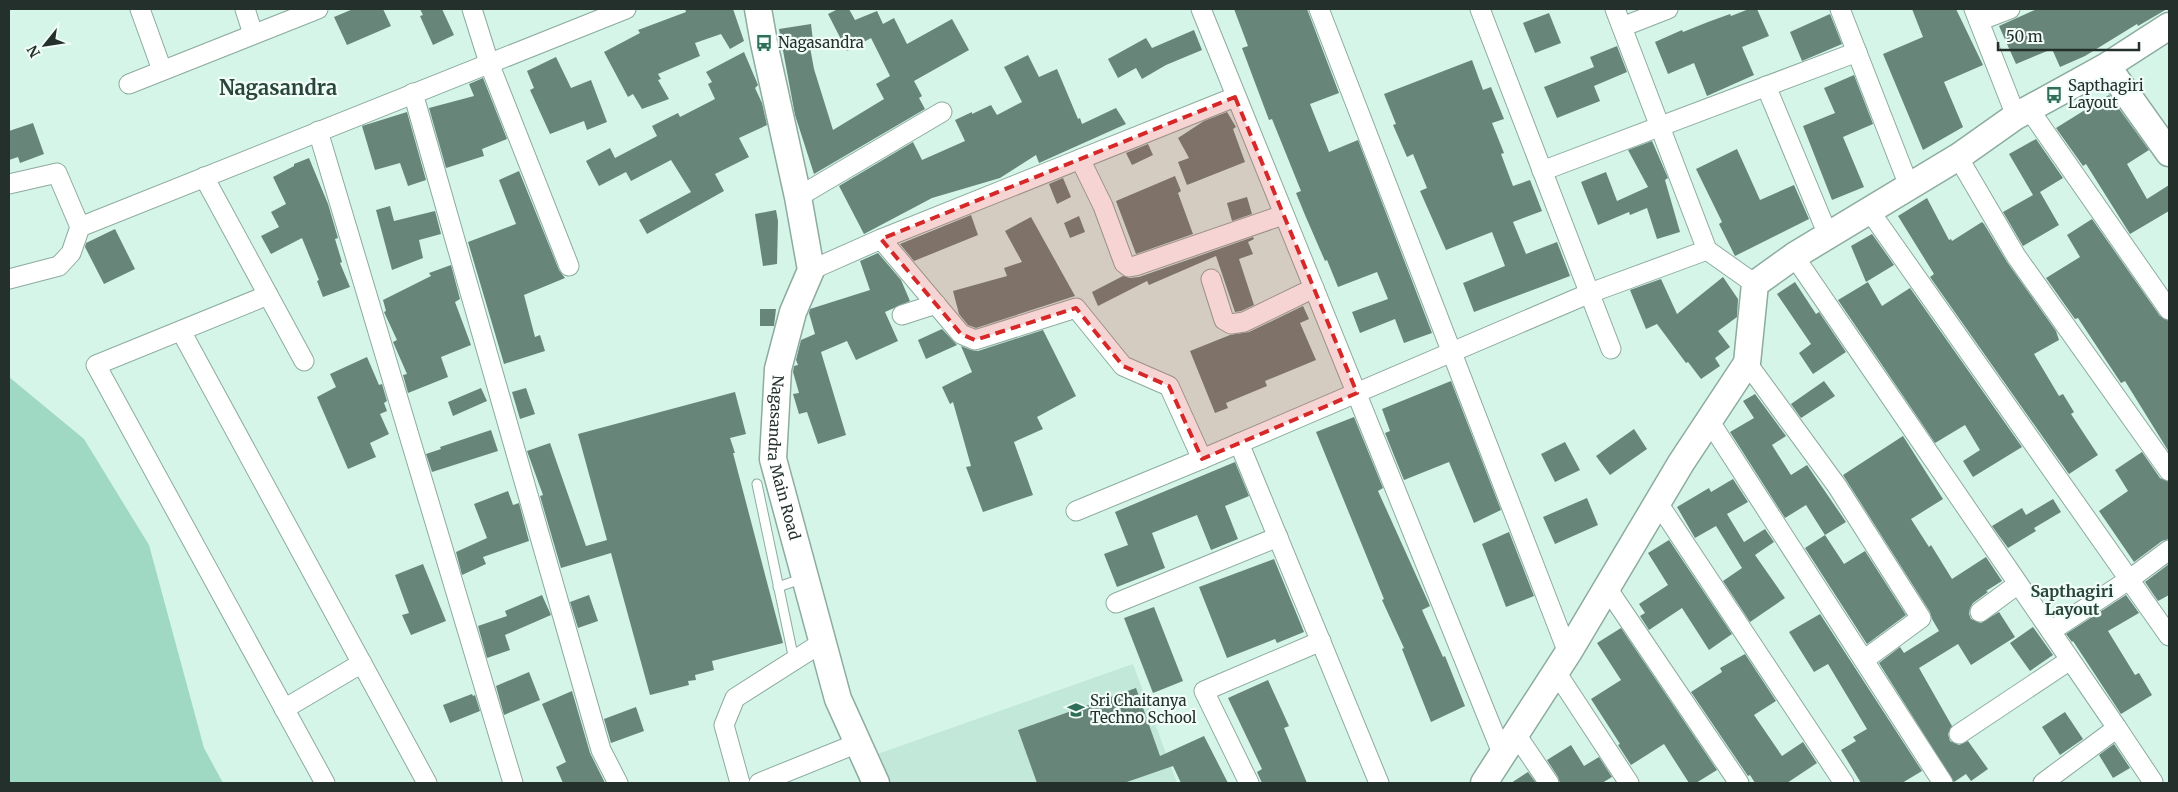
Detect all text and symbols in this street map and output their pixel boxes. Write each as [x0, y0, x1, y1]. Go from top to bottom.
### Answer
north arrow [20, 20, 70, 70]
scale bar [1998, 20, 2139, 52]
text: 50 m [2006, 27, 2043, 46]
bus stop icon: Nagasandra [754, 33, 774, 53]
place label: Nagasandra [778, 33, 864, 52]
text: N [23, 42, 44, 61]
district label: Nagasandra [219, 75, 337, 100]
place label: Sapthagiri Layout [2068, 76, 2144, 112]
bus stop icon: Sapthagiri Layout [2044, 85, 2064, 105]
street label: Nagasandra Main Road [764, 375, 804, 542]
district label: Sapthagiri Layout [2030, 581, 2114, 619]
place label: Sri Chaitanya Techno School [1090, 691, 1197, 727]
school or university icon: Sri Chaitanya Techno School [1066, 700, 1086, 720]

